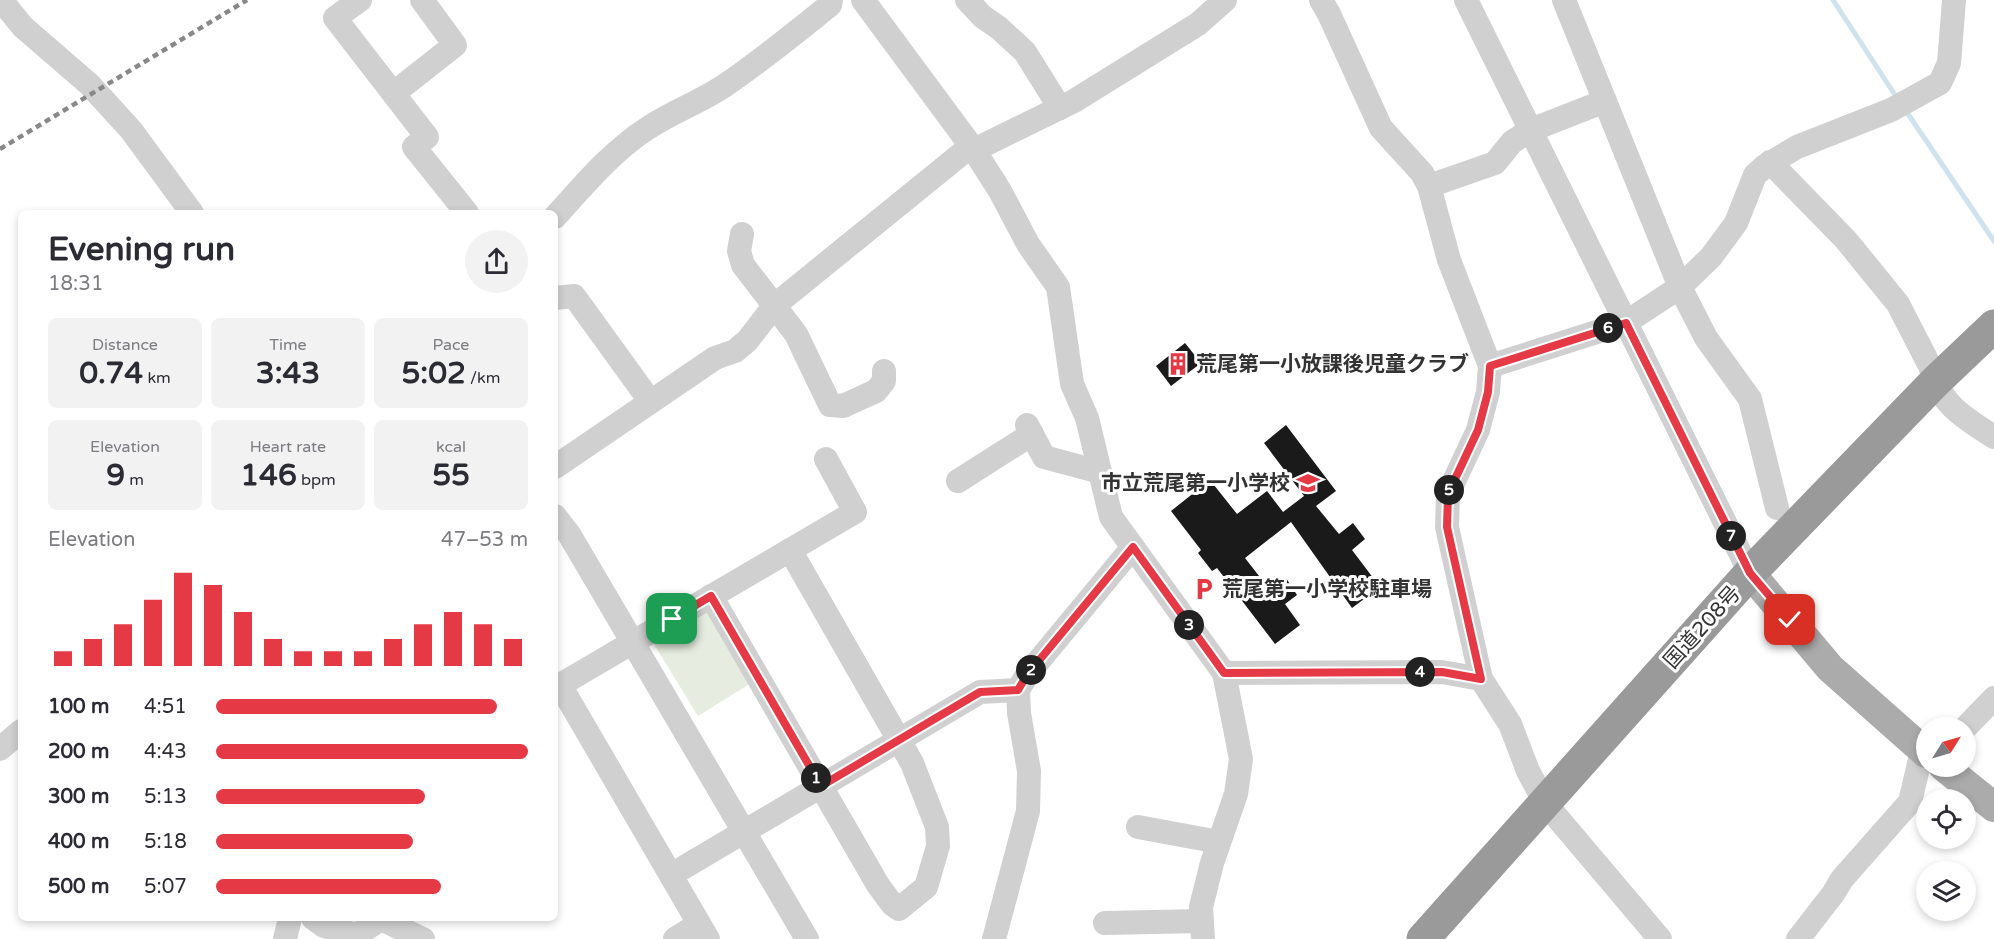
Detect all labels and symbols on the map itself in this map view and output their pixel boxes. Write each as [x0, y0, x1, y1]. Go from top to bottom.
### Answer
pin: 6 [1593, 313, 1623, 343]
building icon: 荒尾第一小放課後児童クラブ [1165, 351, 1191, 377]
place label: 荒尾第一小放課後児童クラブ [1196, 352, 1469, 377]
school or university icon: 市立荒尾第一小学校 [1295, 470, 1321, 496]
place label: 市立荒尾第一小学校 [1101, 471, 1290, 496]
pin: 5 [1434, 475, 1464, 505]
pin: 7 [1716, 521, 1746, 551]
parking icon: 荒尾第一小学校駐車場 [1191, 576, 1217, 602]
place label: 荒尾第一小学校駐車場 [1222, 577, 1432, 602]
street label: 国道208号 [1659, 581, 1746, 674]
pin [646, 593, 697, 644]
pin [1764, 594, 1815, 645]
pin: 3 [1174, 610, 1204, 640]
pin: 2 [1016, 655, 1046, 685]
pin: 4 [1405, 657, 1435, 687]
north arrow [1916, 717, 1976, 777]
pin: 1 [801, 763, 831, 793]

